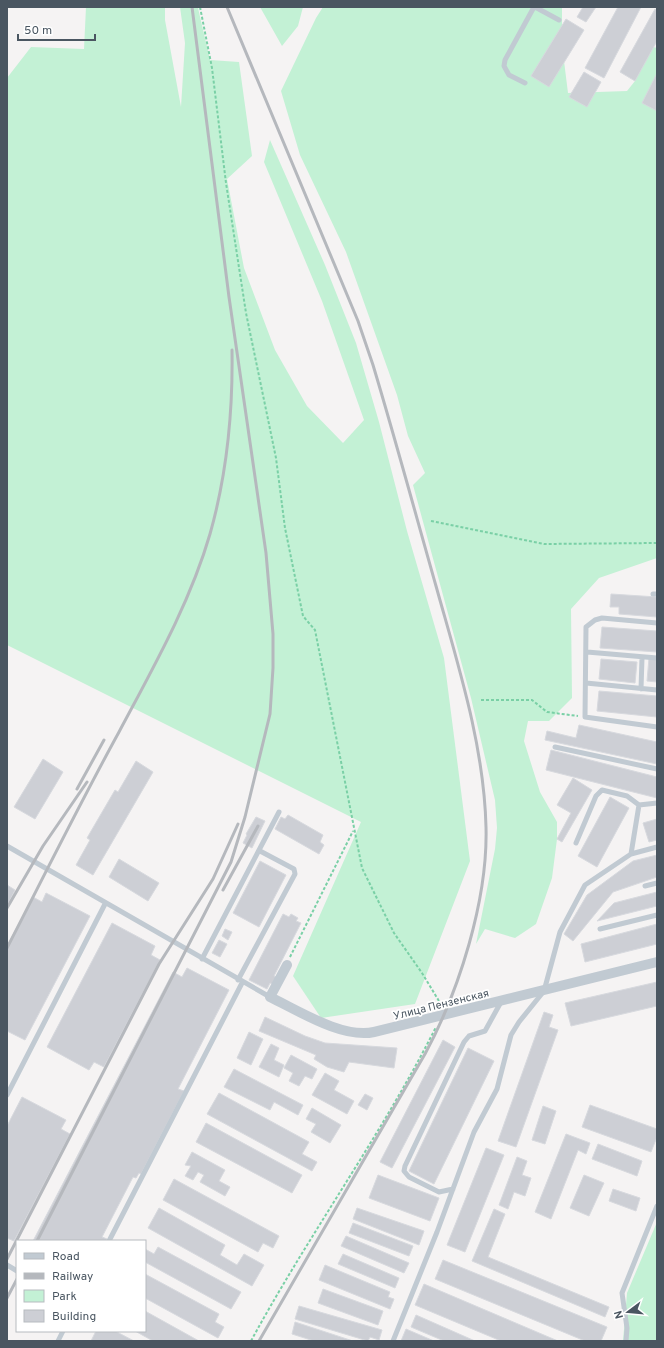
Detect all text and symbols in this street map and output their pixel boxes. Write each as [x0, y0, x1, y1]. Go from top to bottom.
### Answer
scale bar [18, 16, 95, 42]
text: 50 m [24, 23, 52, 39]
street label: Улица Пензенская [392, 986, 491, 1024]
legend [16, 1240, 146, 1332]
text: Road [52, 1249, 80, 1265]
text: Railway [52, 1269, 93, 1285]
text: Park [52, 1289, 77, 1305]
north arrow [608, 1292, 648, 1332]
text: Building [52, 1309, 96, 1325]
text: N [612, 1309, 627, 1320]

